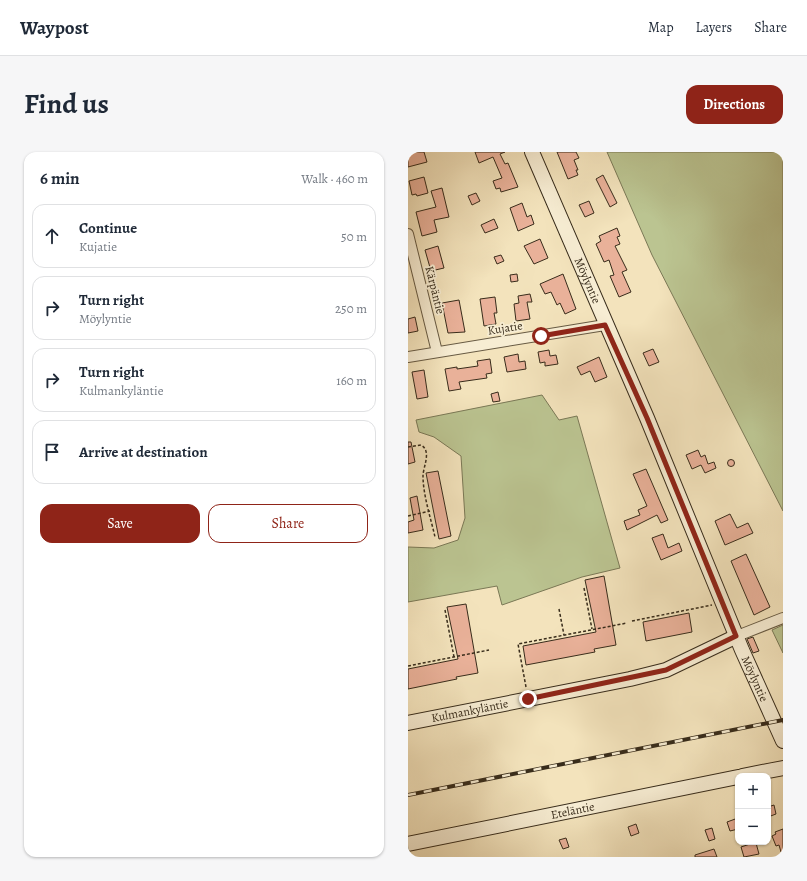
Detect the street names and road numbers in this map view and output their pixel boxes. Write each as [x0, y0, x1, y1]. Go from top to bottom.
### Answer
street label: Möylyntie [571, 255, 605, 306]
street label: Kärpäntie [421, 264, 449, 316]
street label: Kujatie [486, 317, 524, 339]
street label: Möylyntie [738, 653, 772, 704]
street label: Kulmankyläntie [430, 695, 510, 726]
street label: Eteläntie [549, 798, 596, 823]

